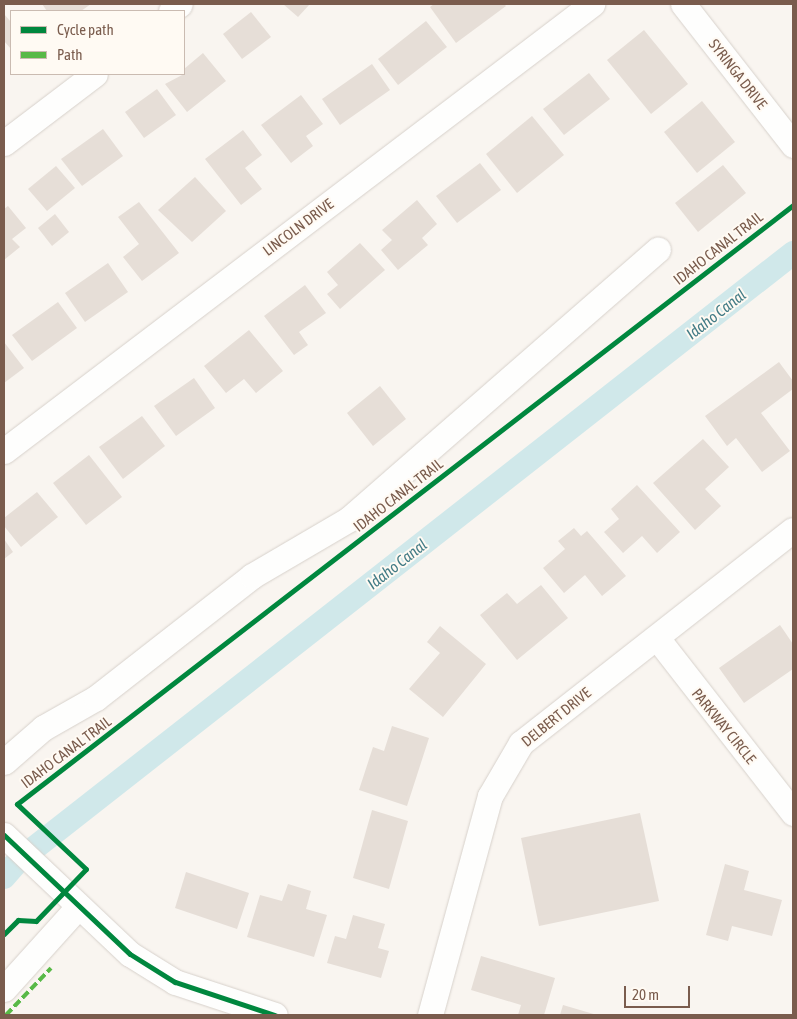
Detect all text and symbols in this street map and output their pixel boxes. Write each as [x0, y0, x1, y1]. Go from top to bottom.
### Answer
legend [10, 10, 185, 75]
text: Cycle path [57, 21, 114, 38]
street label: SYRINGA DRIVE [705, 35, 771, 113]
text: Path [57, 46, 83, 63]
street label: LINCOLN DRIVE [259, 195, 337, 259]
street label: IDAHO CANAL TRAIL [670, 208, 766, 288]
water label: Idaho Canal [682, 285, 750, 343]
street label: IDAHO CANAL TRAIL [350, 455, 446, 535]
water label: Idaho Canal [363, 535, 431, 593]
street label: DELBERT DRIVE [518, 684, 594, 750]
street label: PARKWAY CIRCLE [688, 685, 760, 767]
street label: IDAHO CANAL TRAIL [17, 712, 115, 792]
scale bar [627, 976, 693, 1008]
text: 20 m [632, 986, 659, 1003]

